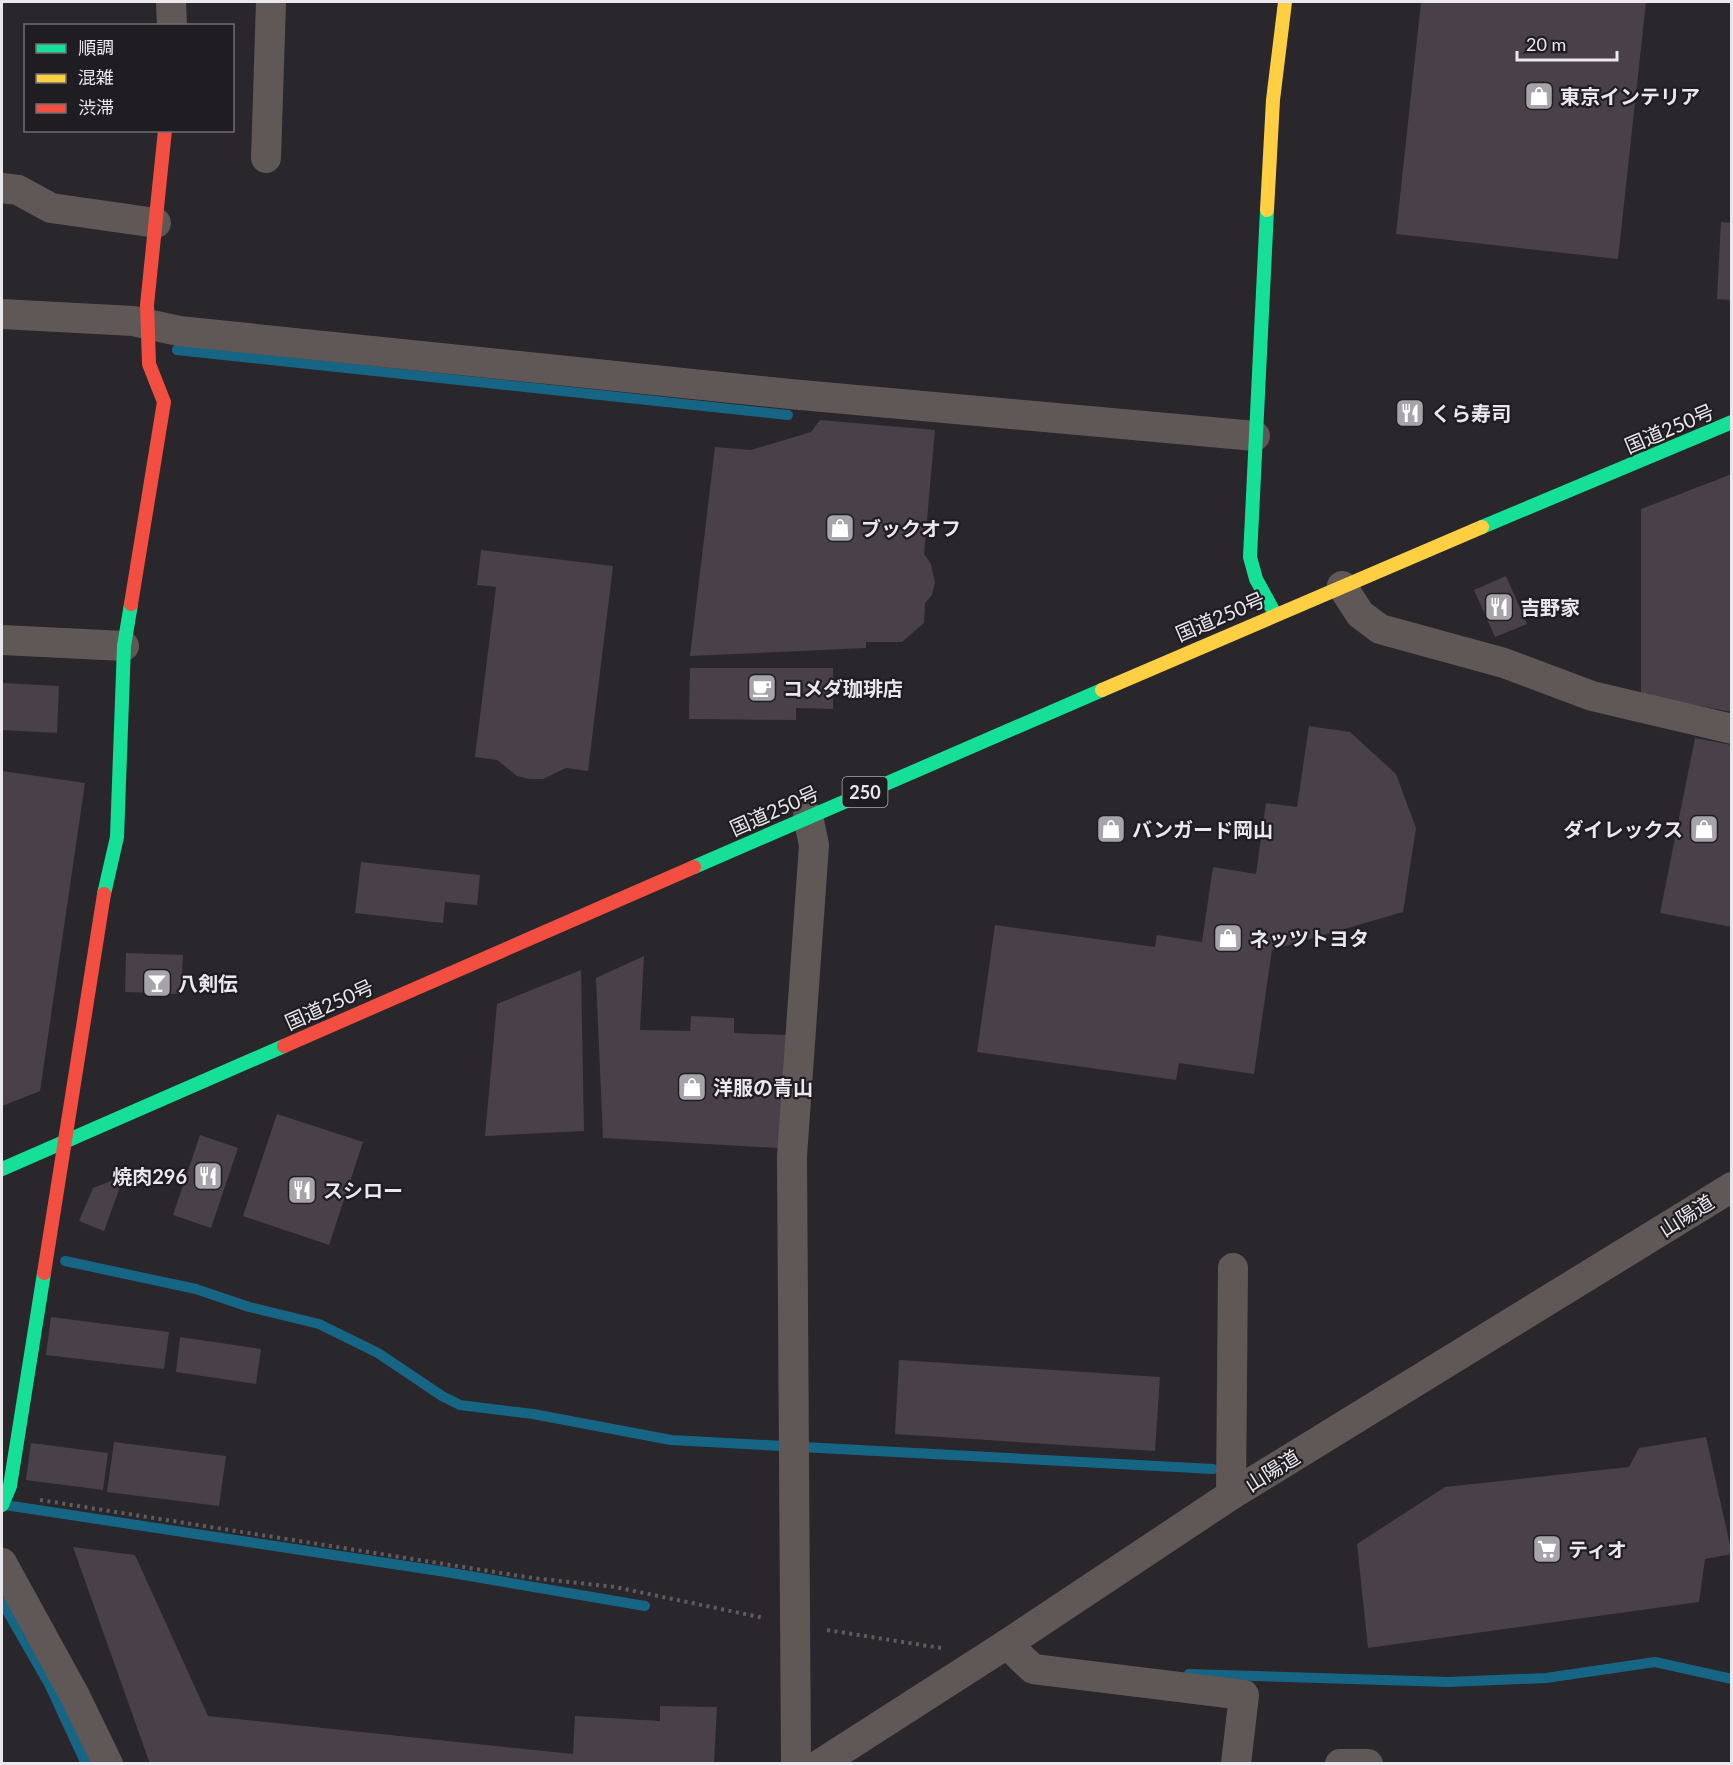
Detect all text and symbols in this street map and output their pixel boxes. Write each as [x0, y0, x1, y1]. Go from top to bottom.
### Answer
legend [24, 24, 234, 132]
scale bar [1517, 24, 1618, 62]
text: 20 m [1526, 33, 1566, 55]
text: 順調 [78, 36, 114, 58]
text: 混雑 [78, 66, 114, 88]
shop icon: 東京インテリア [1523, 80, 1555, 112]
place label: 東京インテリア [1560, 84, 1700, 108]
text: 渋滞 [78, 96, 114, 118]
restaurant icon: くら寿司 [1394, 397, 1426, 429]
street label: 国道250号 [1621, 398, 1717, 458]
place label: くら寿司 [1431, 401, 1511, 425]
shop icon: ブックオフ [824, 512, 856, 544]
place label: ブックオフ [861, 516, 961, 540]
street label: 国道250号 [1172, 586, 1268, 646]
restaurant icon: 吉野家 [1483, 591, 1515, 623]
place label: 吉野家 [1520, 595, 1580, 619]
cafe icon: コメダ珈琲店 [746, 672, 778, 704]
place label: コメダ珈琲店 [783, 676, 903, 700]
road number: 250 [842, 777, 888, 807]
street label: 国道250号 [726, 780, 822, 840]
shop icon: バンガード岡山 [1095, 813, 1127, 845]
shop icon: ダイレックス [1688, 813, 1720, 845]
place label: バンガード岡山 [1132, 817, 1273, 841]
place label: ダイレックス [1564, 817, 1683, 841]
shop icon: ネッツトヨタ [1212, 922, 1244, 954]
place label: ネッツトヨタ [1249, 926, 1369, 950]
bar icon: 八剣伝 [141, 967, 173, 999]
place label: 八剣伝 [178, 971, 238, 995]
street label: 国道250号 [281, 974, 377, 1034]
shop icon: 洋服の青山 [676, 1071, 708, 1103]
place label: 洋服の青山 [713, 1075, 813, 1099]
restaurant icon: 焼肉296 [192, 1160, 224, 1192]
place label: 焼肉296 [112, 1164, 187, 1188]
restaurant icon: スシロー [286, 1174, 318, 1206]
place label: スシロー [323, 1178, 403, 1202]
street label: 山陽道 [1654, 1189, 1718, 1241]
street label: 山陽道 [1240, 1444, 1304, 1496]
supermarket icon: ティオ [1531, 1533, 1563, 1565]
place label: ティオ [1568, 1537, 1627, 1561]

